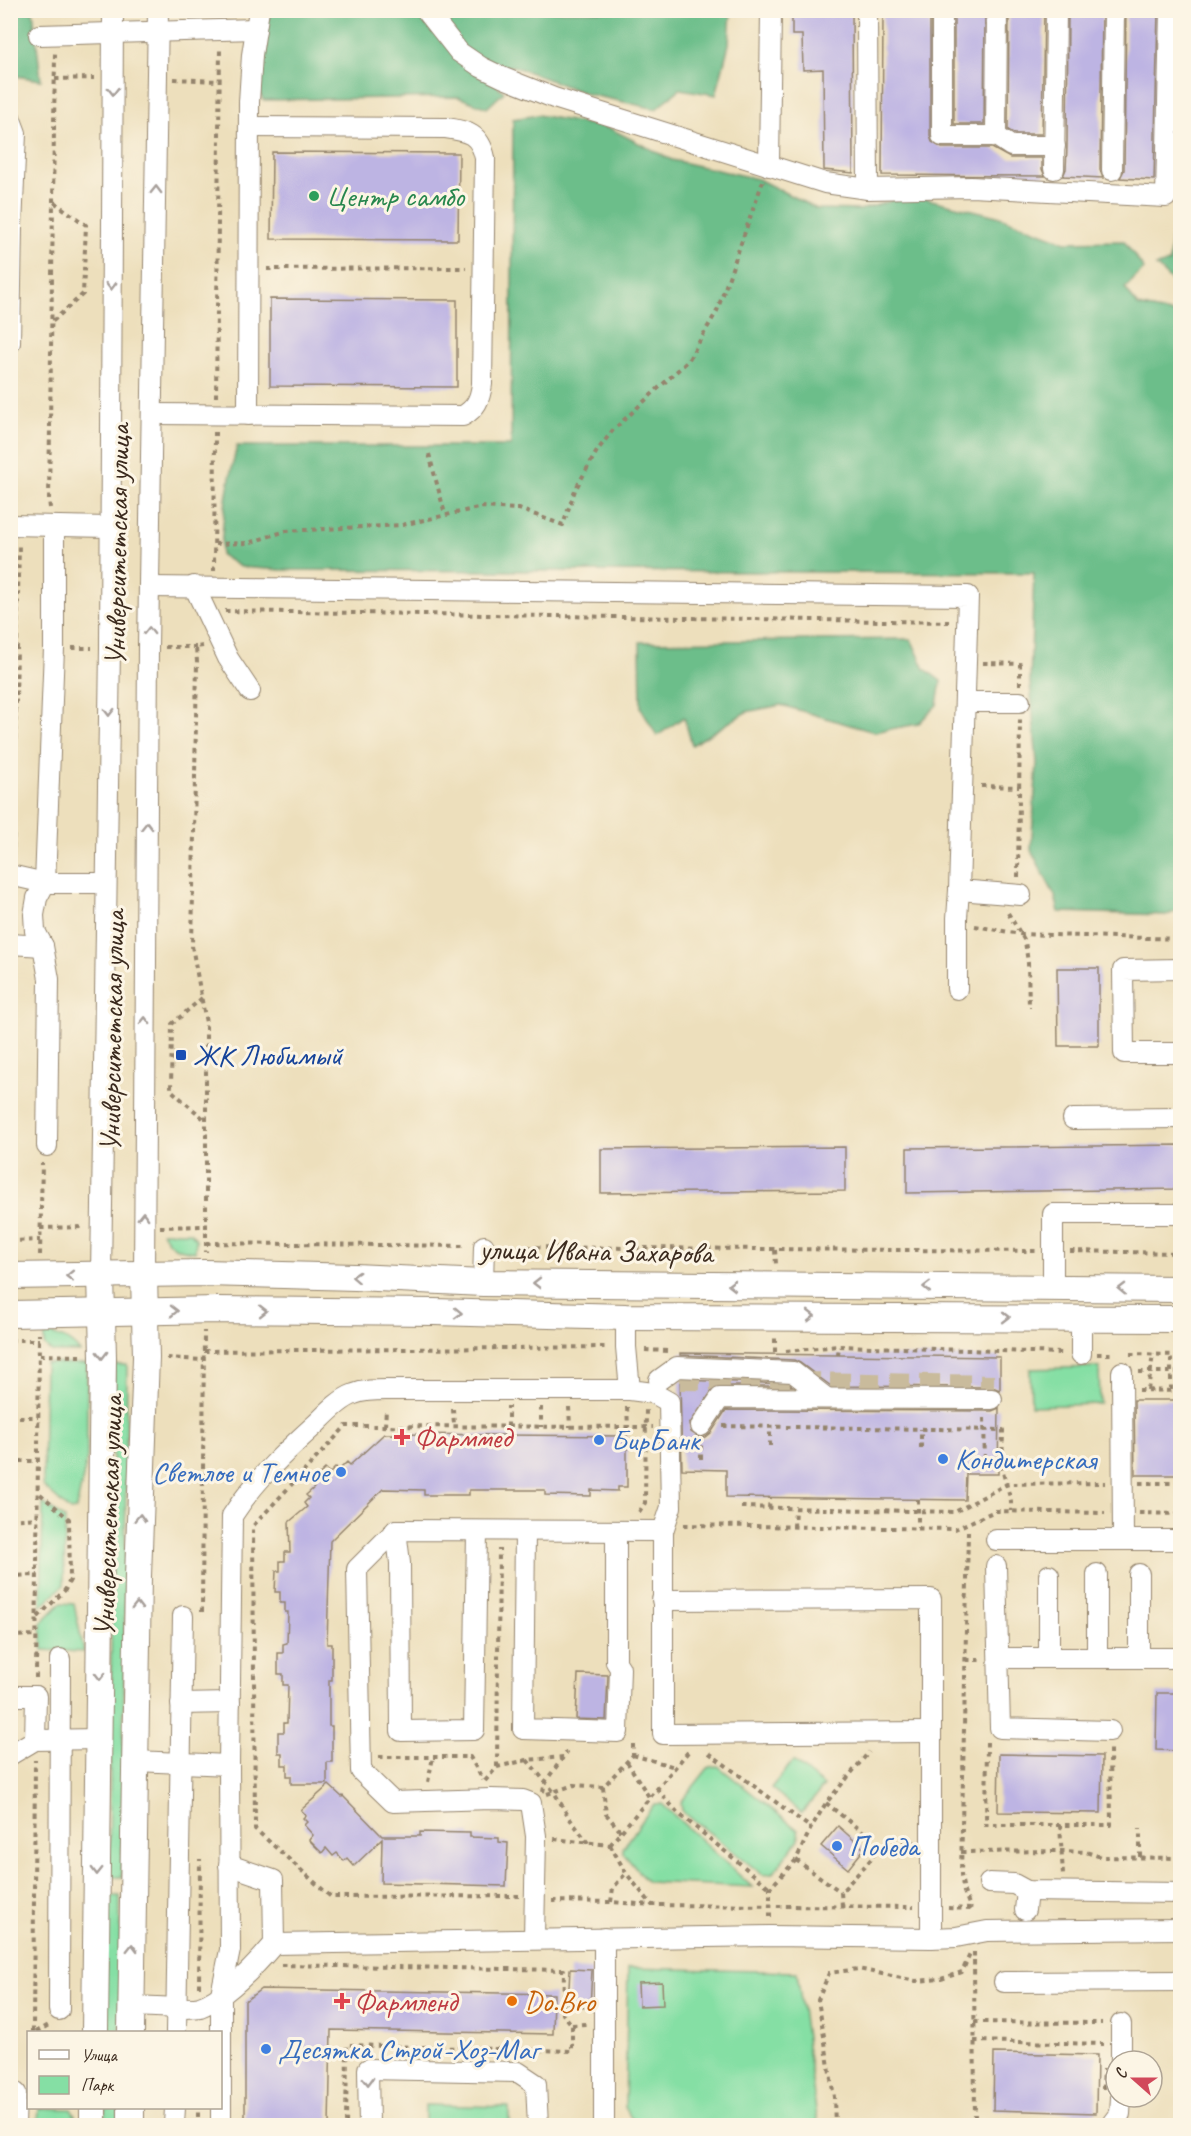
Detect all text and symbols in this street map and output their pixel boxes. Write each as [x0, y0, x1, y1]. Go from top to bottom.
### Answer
one-way arrow [107, 86, 119, 95]
place label: Центр самбо [326, 177, 465, 215]
one-way arrow [150, 186, 162, 195]
marker: Центр самбо [307, 189, 321, 203]
one-way arrow [105, 281, 118, 290]
street label: Университетская улица [96, 421, 138, 666]
one-way arrow [143, 627, 155, 636]
one-way arrow [103, 707, 115, 716]
one-way arrow [141, 822, 153, 831]
street label: Университетская улица [91, 907, 133, 1152]
one-way arrow [139, 1017, 151, 1026]
place label: ЖК Любимый [193, 1036, 344, 1074]
marker: ЖК Любимый [174, 1048, 188, 1062]
one-way arrow [137, 1212, 149, 1221]
street label: улица Ивана Захарова [477, 1230, 716, 1272]
one-way arrow [66, 1270, 75, 1282]
one-way arrow [352, 1271, 361, 1284]
one-way arrow [533, 1277, 542, 1289]
one-way arrow [728, 1279, 737, 1291]
one-way arrow [923, 1281, 932, 1293]
one-way arrow [1118, 1283, 1127, 1295]
one-way arrow [169, 1305, 178, 1317]
one-way arrow [259, 1305, 268, 1317]
one-way arrow [454, 1306, 463, 1319]
one-way arrow [806, 1310, 815, 1323]
one-way arrow [1001, 1311, 1010, 1324]
one-way arrow [96, 1350, 109, 1359]
street label: Университетская улица [85, 1392, 131, 1637]
place label: Фарммед [414, 1418, 514, 1456]
place label: БирБанк [611, 1421, 702, 1459]
marker: Фарммед [395, 1430, 409, 1444]
marker: БирБанк [592, 1433, 606, 1447]
place label: Кондитерская [955, 1440, 1099, 1478]
marker: Кондитерская [936, 1452, 950, 1466]
place label: Светлое и Темное [152, 1453, 331, 1491]
marker: Светлое и Темное [334, 1465, 348, 1479]
one-way arrow [133, 1513, 146, 1522]
one-way arrow [131, 1601, 143, 1610]
one-way arrow [94, 1671, 106, 1680]
place label: Победа [849, 1827, 921, 1865]
marker: Победа [830, 1839, 844, 1853]
one-way arrow [91, 1866, 104, 1875]
one-way arrow [126, 1943, 138, 1952]
place label: Фармленд [354, 1982, 459, 2020]
place label: Do.Bro [524, 1982, 597, 2020]
marker: Фармленд [335, 1994, 349, 2008]
marker: Do.Bro [505, 1994, 519, 2008]
place label: Десятка Строй-Хоз-Маг [278, 2030, 542, 2068]
legend [27, 2031, 222, 2109]
marker: Десятка Строй-Хоз-Маг [259, 2042, 273, 2056]
text: Улица [81, 2044, 118, 2066]
north arrow [1104, 2049, 1164, 2109]
text: С [1110, 2065, 1132, 2081]
text: Парк [81, 2074, 115, 2096]
one-way arrow [362, 2077, 374, 2086]

